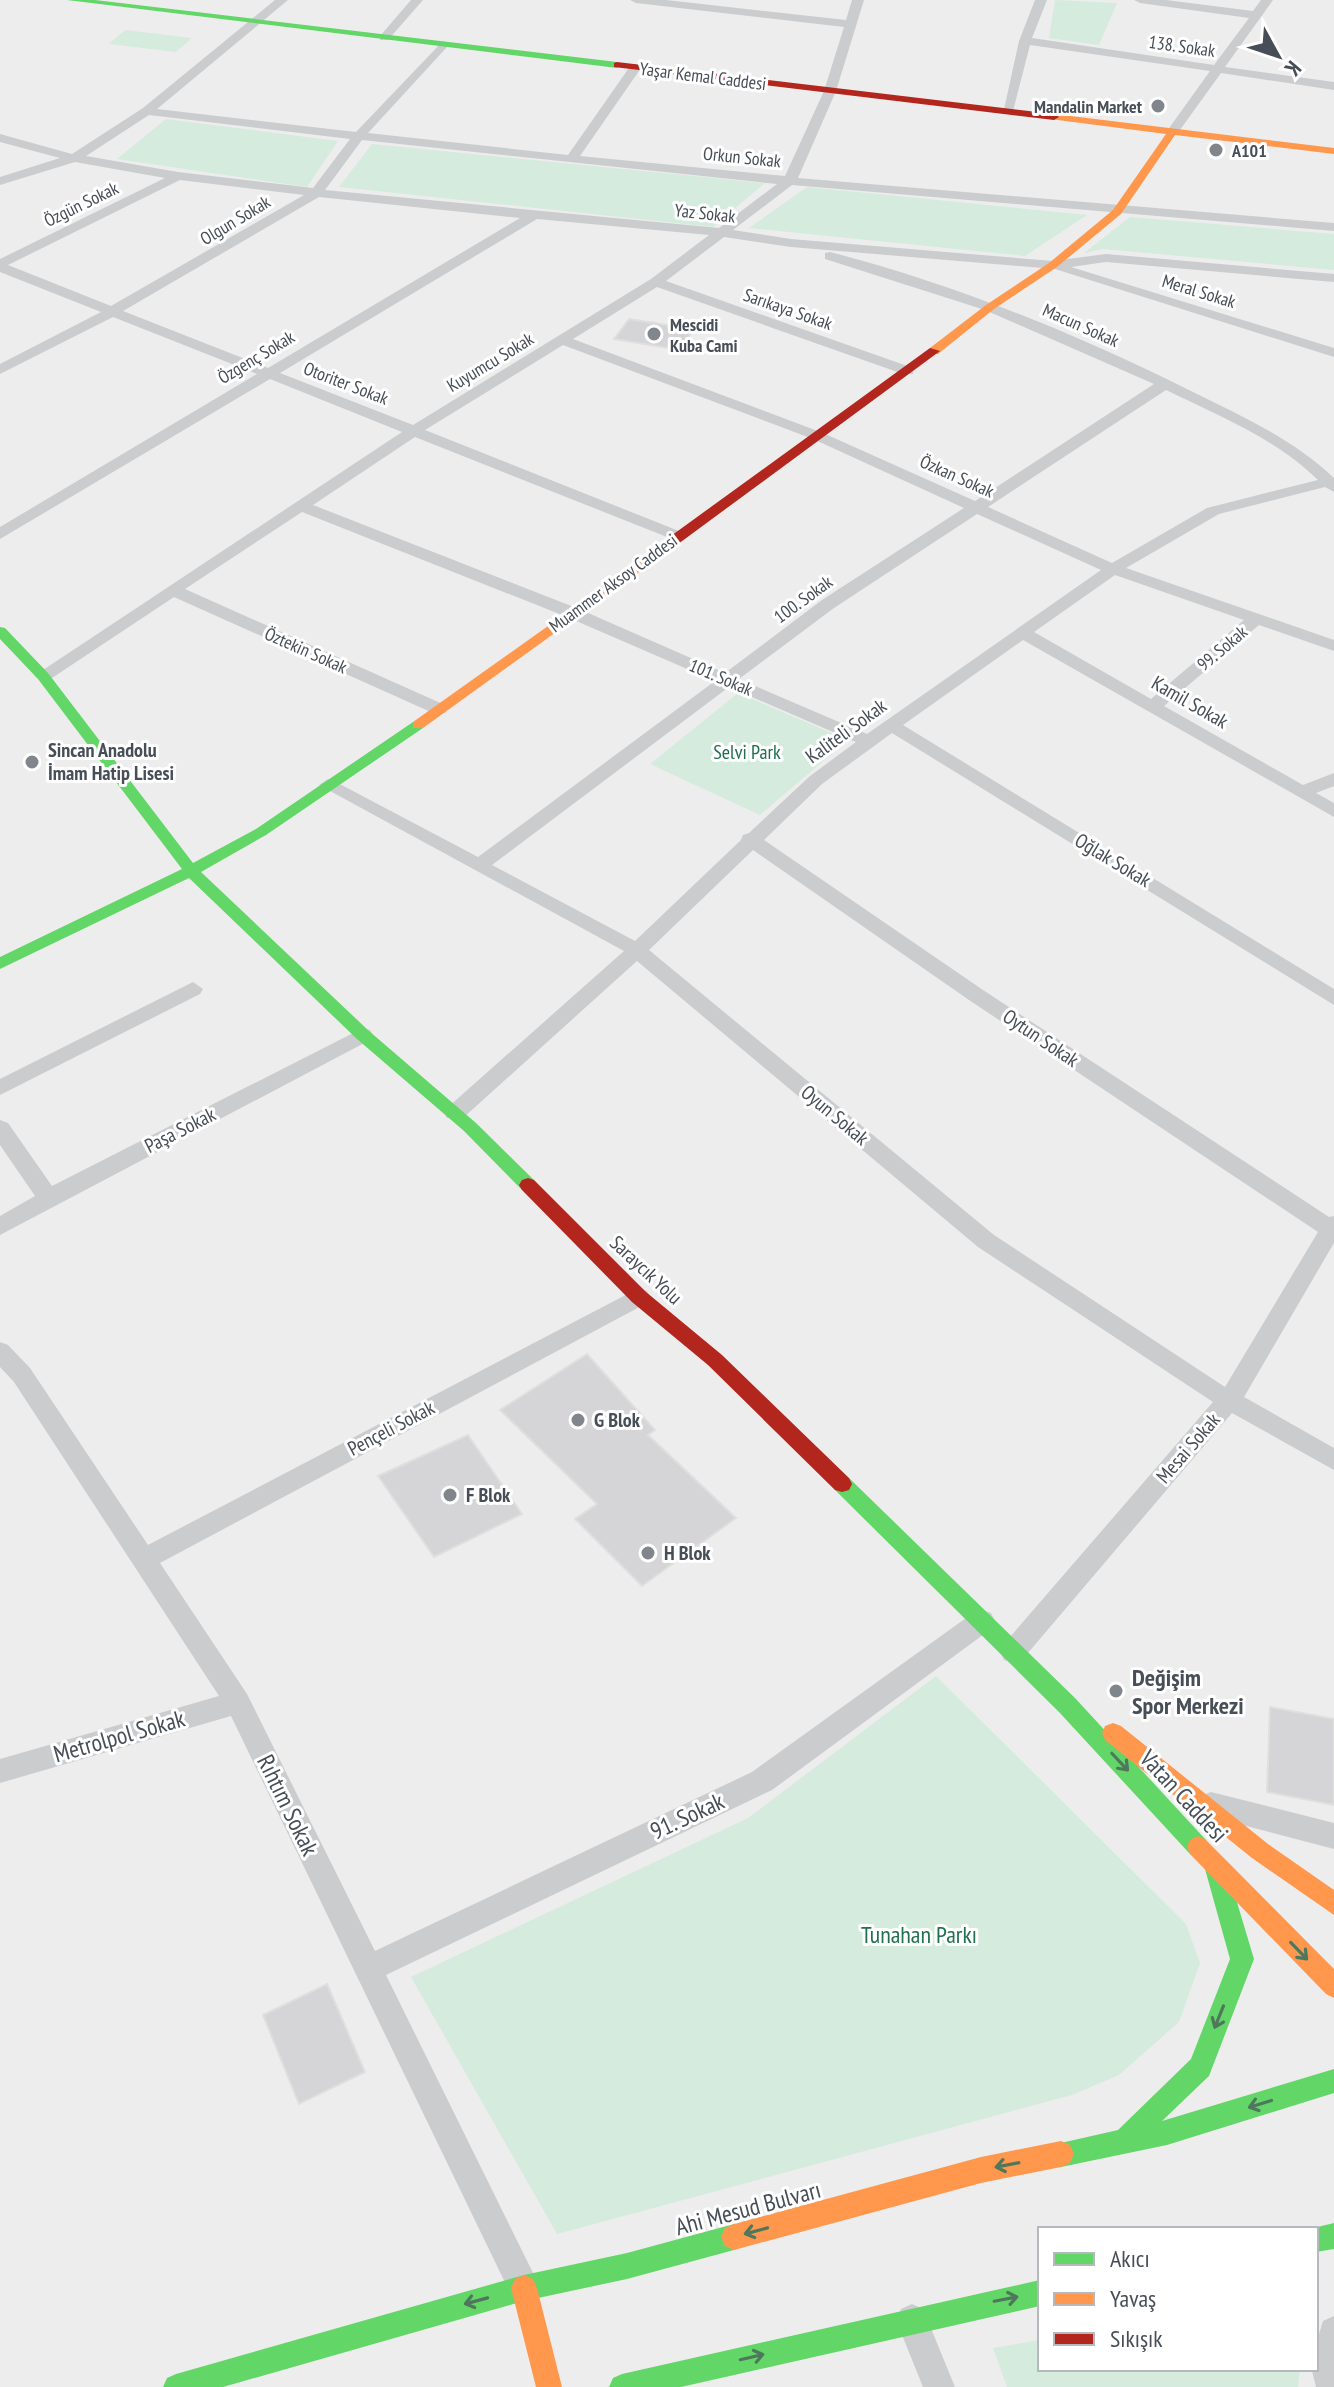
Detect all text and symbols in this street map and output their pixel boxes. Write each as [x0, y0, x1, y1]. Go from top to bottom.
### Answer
north arrow [1238, 16, 1318, 96]
street label: 138. Sokak [1147, 30, 1217, 62]
text: K [1279, 55, 1308, 83]
street label: Yaşar Kemal Caddesi [639, 57, 767, 95]
place label: Mandalin Market [1034, 95, 1143, 118]
marker: Mandalin Market [1149, 97, 1167, 115]
place label: A101 [1231, 139, 1267, 162]
street label: Orkun Sokak [702, 141, 782, 173]
marker: A101 [1207, 141, 1225, 159]
street label: Özgün Sokak [40, 176, 122, 232]
street label: Olgun Sokak [196, 190, 274, 250]
street label: Yaz Sokak [674, 198, 736, 228]
street label: Meral Sokak [1159, 269, 1239, 313]
street label: Sarıkaya Sokak [741, 283, 835, 335]
street label: Macun Sokak [1039, 298, 1123, 352]
place label: Mescidi Kuba Cami [670, 313, 738, 357]
street label: Özgenç Sokak [213, 325, 299, 389]
marker: Mescidi Kuba Cami [645, 325, 663, 343]
street label: Kuyumcu Sokak [442, 327, 538, 397]
street label: Otoriter Sokak [300, 356, 392, 410]
street label: Özkan Sokak [916, 450, 998, 502]
street label: Muammer Aksoy Caddesi [544, 529, 682, 637]
street label: 100. Sokak [769, 570, 837, 628]
street label: 99. Sokak [1192, 620, 1252, 676]
street label: Öztekin Sokak [261, 622, 351, 678]
street label: 101. Sokak [686, 653, 756, 701]
street label: Kamil Sokak [1147, 670, 1233, 734]
street label: Kaliteli Sokak [800, 693, 892, 769]
place label: Sincan Anadolu İmam Hatip Lisesi [48, 737, 174, 786]
park label: Selvi Park [713, 739, 781, 765]
marker: Sincan Anadolu İmam Hatip Lisesi [23, 753, 41, 771]
street label: Oğlak Sokak [1070, 827, 1156, 893]
street label: Oytun Sokak [998, 1003, 1084, 1073]
street label: Oyun Sokak [796, 1079, 874, 1151]
street label: Paşa Sokak [140, 1101, 220, 1159]
street label: Saraycık Yolu [604, 1230, 688, 1310]
street label: Pençeli Sokak [343, 1394, 439, 1462]
place label: G Blok [594, 1407, 641, 1433]
street label: Mesai Sokak [1150, 1407, 1226, 1489]
marker: G Blok [569, 1411, 587, 1429]
place label: F Blok [466, 1482, 511, 1508]
marker: F Blok [441, 1486, 459, 1504]
place label: H Blok [664, 1540, 711, 1566]
marker: H Blok [639, 1544, 657, 1562]
place label: Değişim Spor Merkezi [1132, 1662, 1244, 1721]
marker: Değişim Spor Merkezi [1107, 1682, 1125, 1700]
street label: Metrolpol Sokak [50, 1702, 189, 1769]
street label: Vatan Caddesi [1132, 1742, 1235, 1849]
street label: Rıhtım Sokak [250, 1749, 326, 1861]
one-way arrow [1110, 1752, 1128, 1772]
street label: 91. Sokak [645, 1785, 730, 1847]
park label: Tunahan Parkı [861, 1919, 977, 1950]
one-way arrow [1289, 1940, 1309, 1960]
one-way arrow [1211, 2004, 1225, 2029]
one-way arrow [1247, 2097, 1273, 2112]
one-way arrow [995, 2158, 1020, 2173]
street label: Ahi Mesud Bulvarı [672, 2174, 824, 2242]
one-way arrow [743, 2224, 769, 2239]
legend [1038, 2227, 1318, 2371]
text: Akıcı [1110, 2243, 1150, 2274]
text: Yavaş [1110, 2283, 1156, 2314]
one-way arrow [993, 2291, 1018, 2306]
one-way arrow [464, 2294, 490, 2309]
text: Sıkışık [1110, 2323, 1163, 2354]
one-way arrow [739, 2349, 765, 2364]

